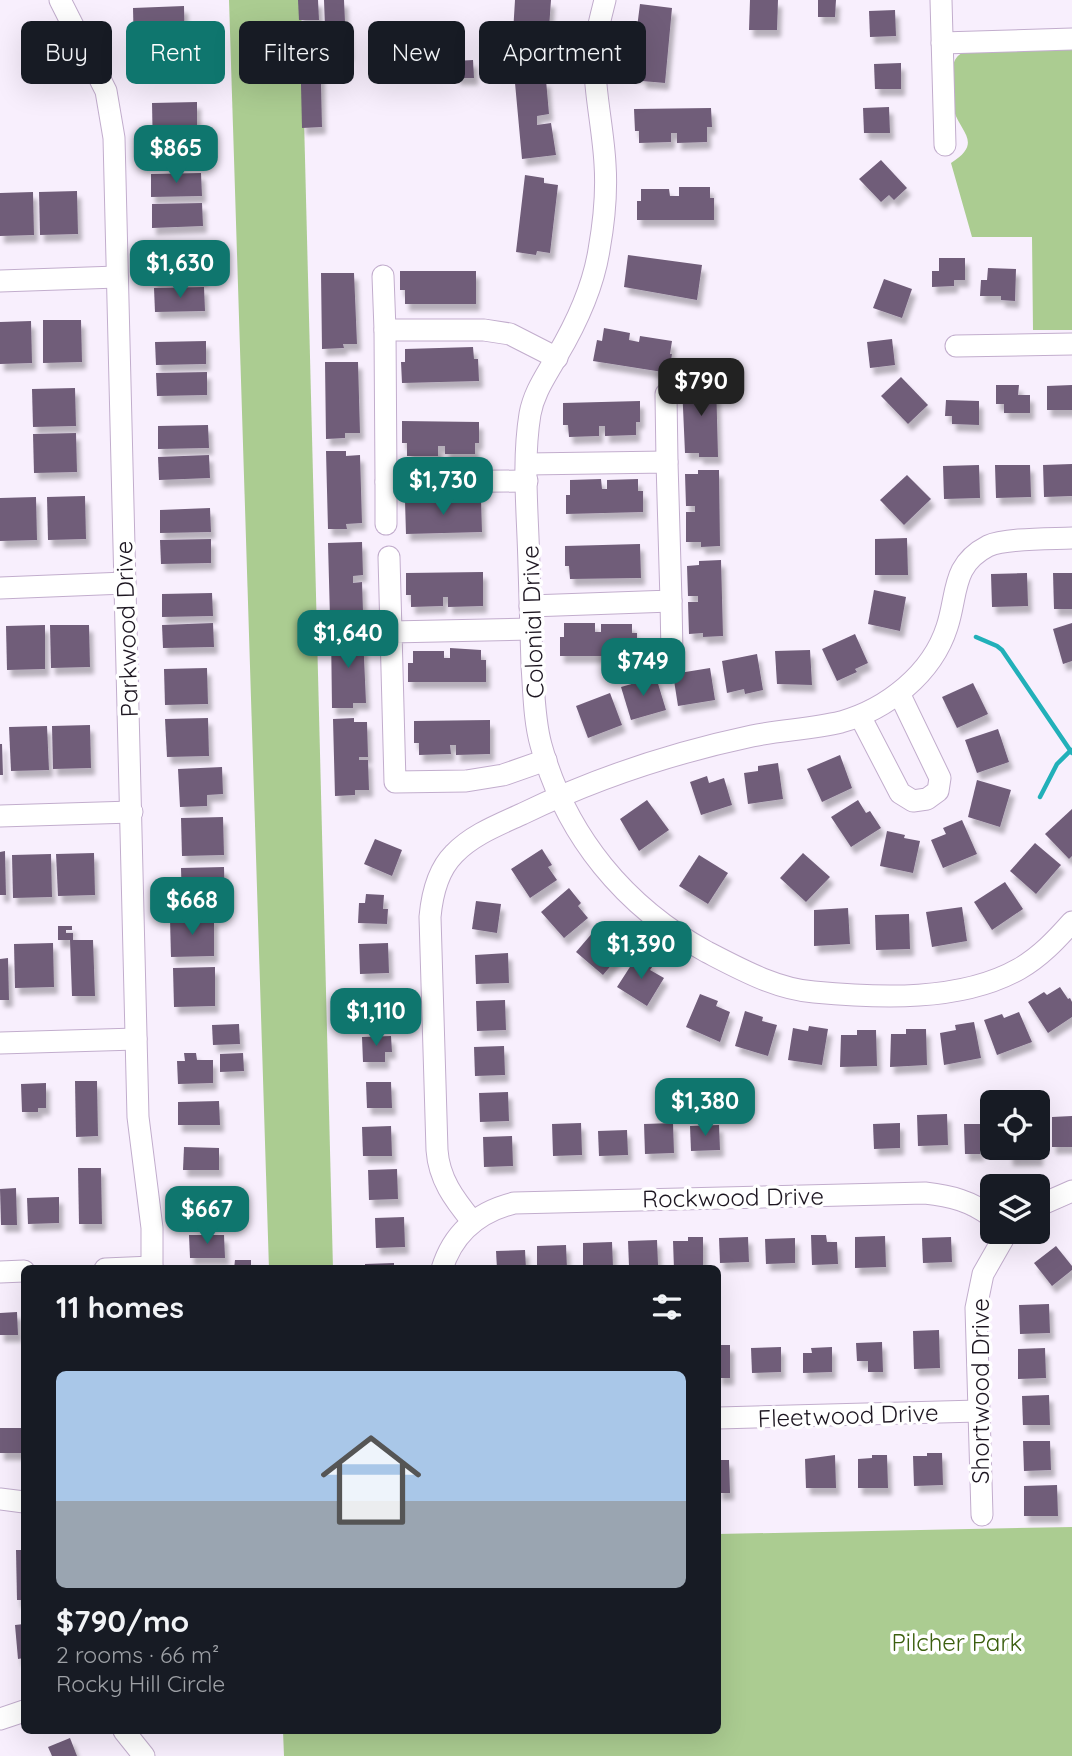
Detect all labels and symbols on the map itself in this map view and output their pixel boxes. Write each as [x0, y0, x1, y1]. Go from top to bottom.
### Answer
pin: $865 [135, 125, 217, 185]
pin: $1,630 [123, 240, 237, 300]
pin: $790 [660, 358, 742, 418]
pin: $1,730 [386, 458, 500, 517]
street label: Parkwood Drive [108, 540, 144, 718]
street label: Colonial Drive [514, 545, 550, 699]
pin: $1,640 [291, 610, 405, 670]
pin: $749 [602, 638, 684, 698]
pin: $668 [151, 878, 233, 937]
pin: $1,390 [584, 922, 698, 981]
pin: $1,110 [319, 988, 433, 1048]
pin: $1,380 [648, 1078, 762, 1138]
street label: Rockwood Drive [642, 1180, 824, 1214]
pin: $667 [166, 1186, 248, 1246]
street label: Shortwood Drive [965, 1298, 995, 1484]
street label: Fleetwood Drive [757, 1397, 939, 1433]
park label: Pilcher Park [892, 1627, 1022, 1657]

